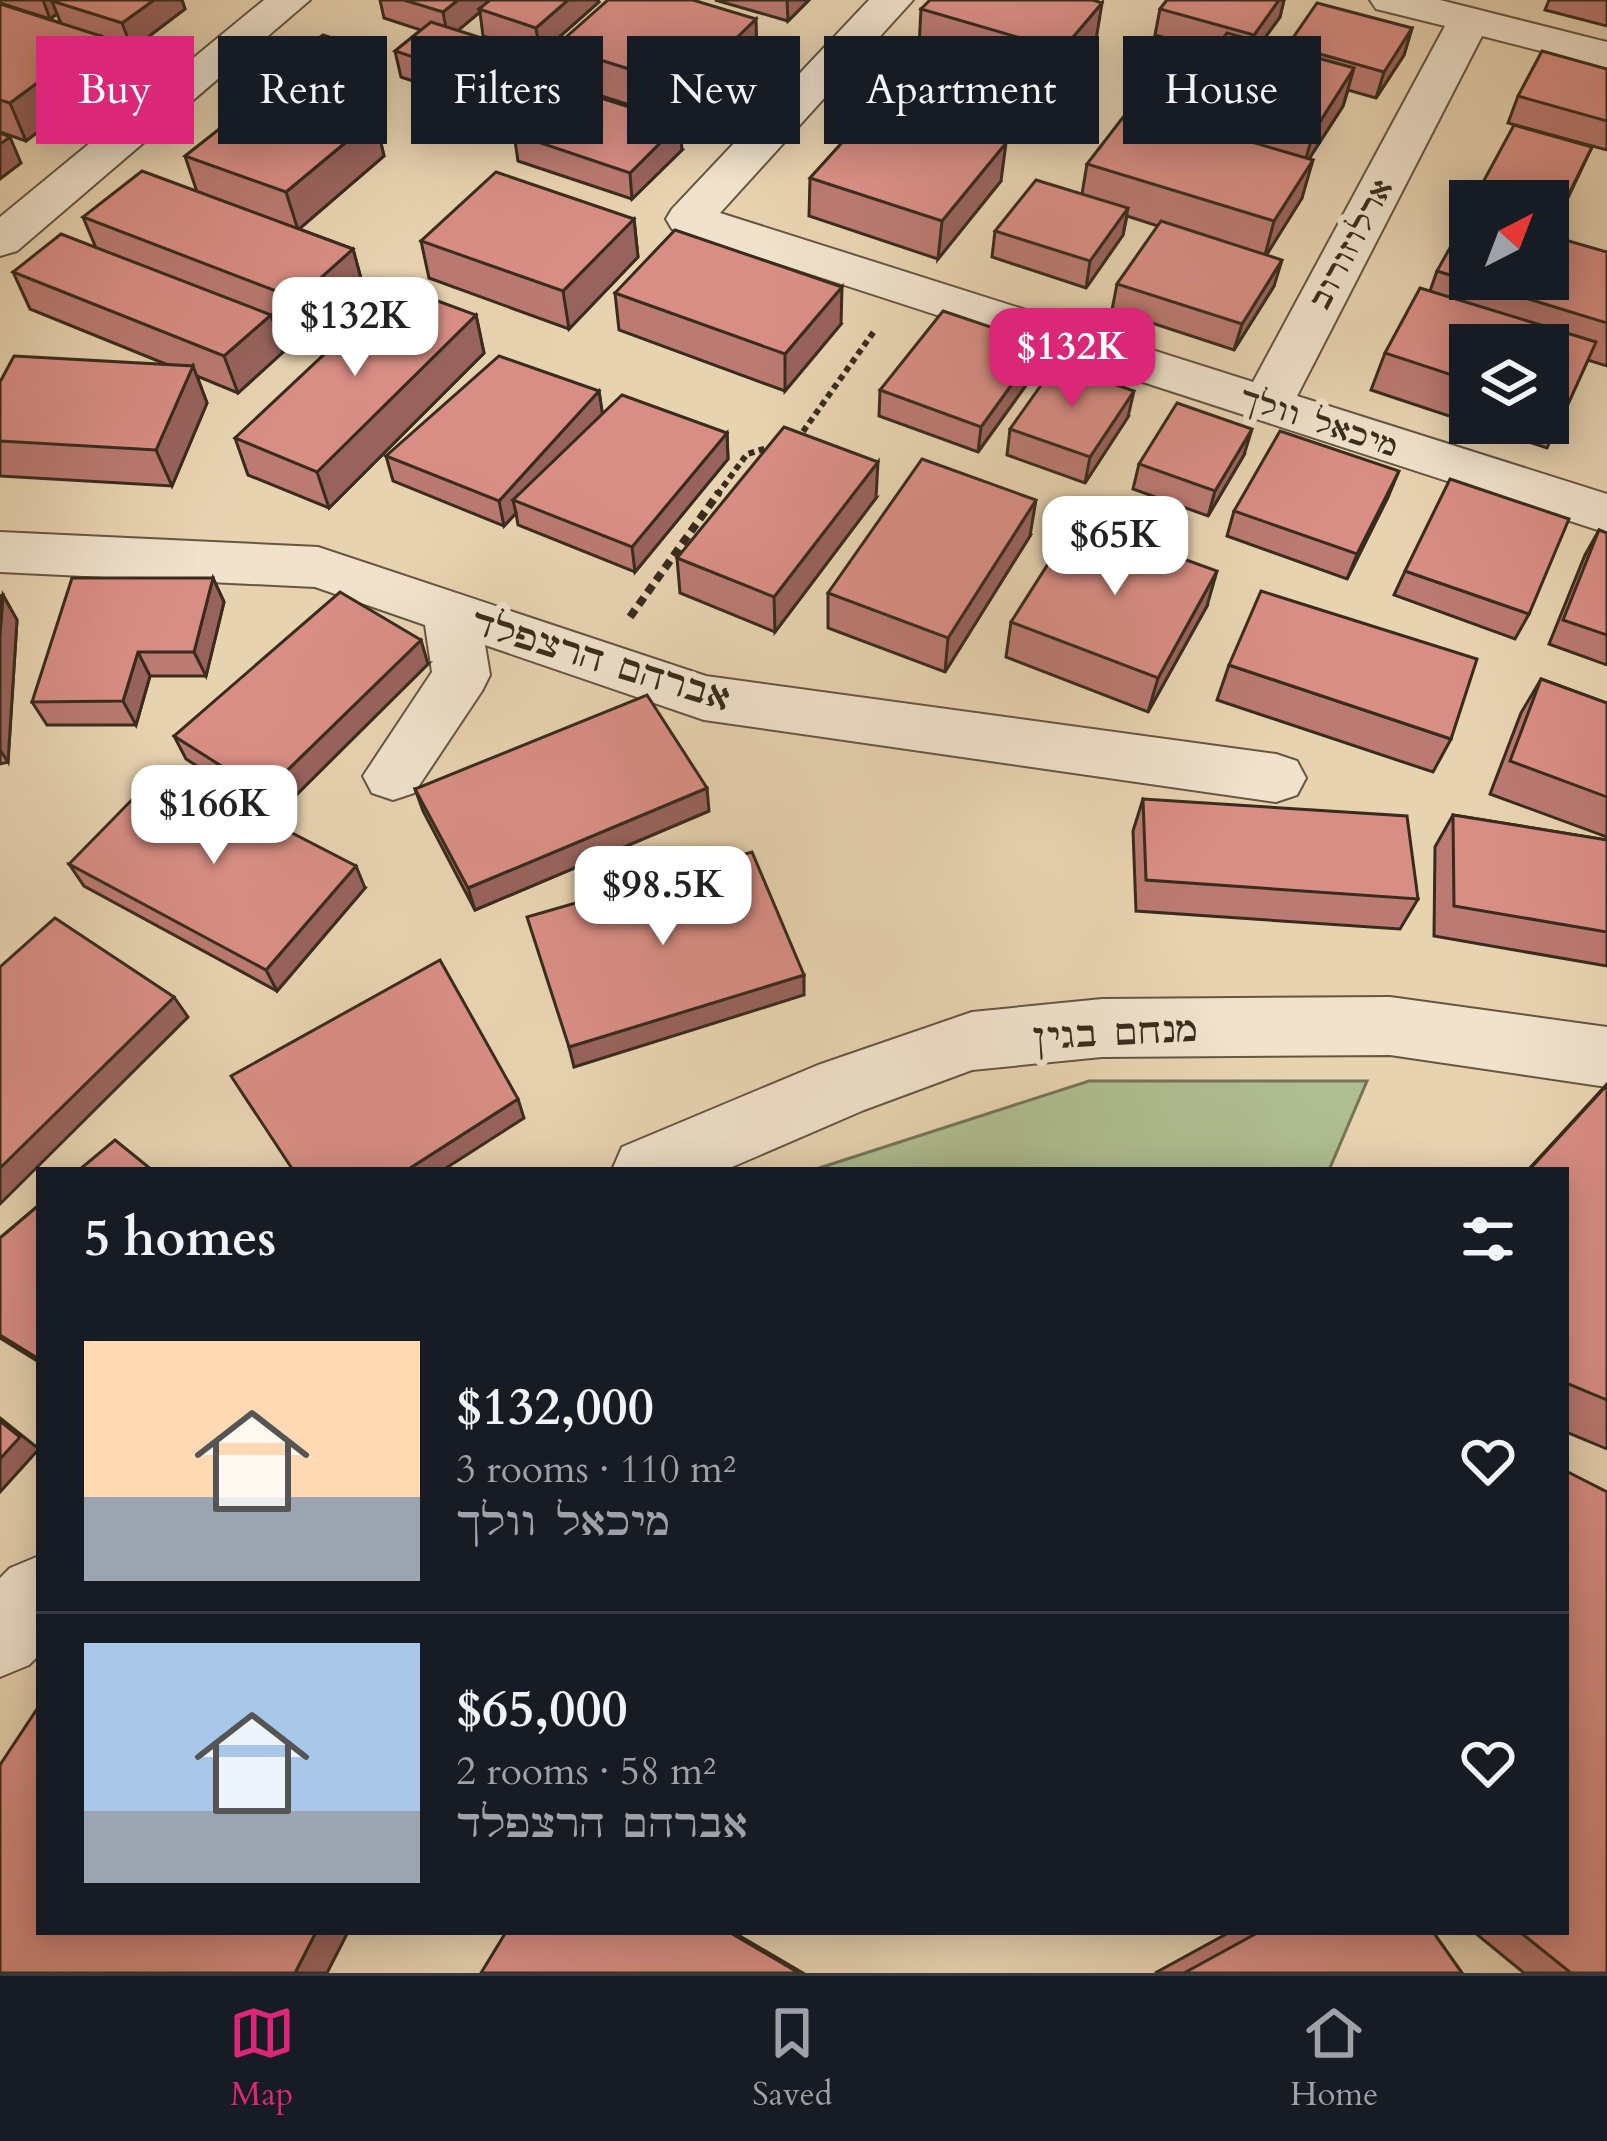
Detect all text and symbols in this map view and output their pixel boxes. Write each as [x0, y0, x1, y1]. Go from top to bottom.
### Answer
chip: Buy [36, 36, 194, 144]
chip: Rent [218, 36, 387, 144]
chip: Filters [411, 36, 603, 144]
chip: New [627, 36, 800, 144]
chip: Apartment [824, 36, 1099, 144]
chip: House [1123, 36, 1321, 144]
street label: ארלוזורוב [1300, 171, 1403, 317]
north arrow [1449, 180, 1569, 300]
map controls [1449, 180, 1569, 444]
pin: $132K [271, 277, 439, 379]
text: $132K [299, 289, 411, 342]
pin: $132K [988, 308, 1156, 410]
text: $132K [1016, 320, 1128, 373]
button: layers [1449, 324, 1569, 444]
street label: מיכאל וולך [1234, 377, 1404, 467]
pin: $65K [1044, 496, 1186, 598]
text: $65K [1069, 508, 1161, 561]
street label: אברהם הרצפלד [465, 598, 737, 723]
pin: $166K [130, 765, 298, 867]
text: $166K [158, 777, 270, 830]
pin: $98.5K [565, 846, 761, 948]
text: $98.5K [602, 858, 724, 911]
street label: מנחם בגין [1031, 1005, 1199, 1062]
text: 5 homes [84, 1204, 276, 1274]
icon: filters [1455, 1206, 1521, 1272]
text: $132,000 [456, 1373, 654, 1443]
icon: home [180, 1389, 324, 1533]
icon: heart [1455, 1428, 1521, 1494]
text: 3 rooms · 110 m² [456, 1443, 736, 1496]
text: מיכאל וולך [456, 1496, 671, 1549]
text: $65,000 [456, 1675, 628, 1745]
icon: home [180, 1691, 324, 1835]
icon: heart [1455, 1730, 1521, 1796]
text: 2 rooms · 58 m² [456, 1745, 716, 1798]
text: אברהם הרצפלד [456, 1798, 748, 1851]
tab: Map [229, 2000, 295, 2117]
tab: Saved [752, 2000, 832, 2117]
tab: Home [1290, 2000, 1378, 2117]

